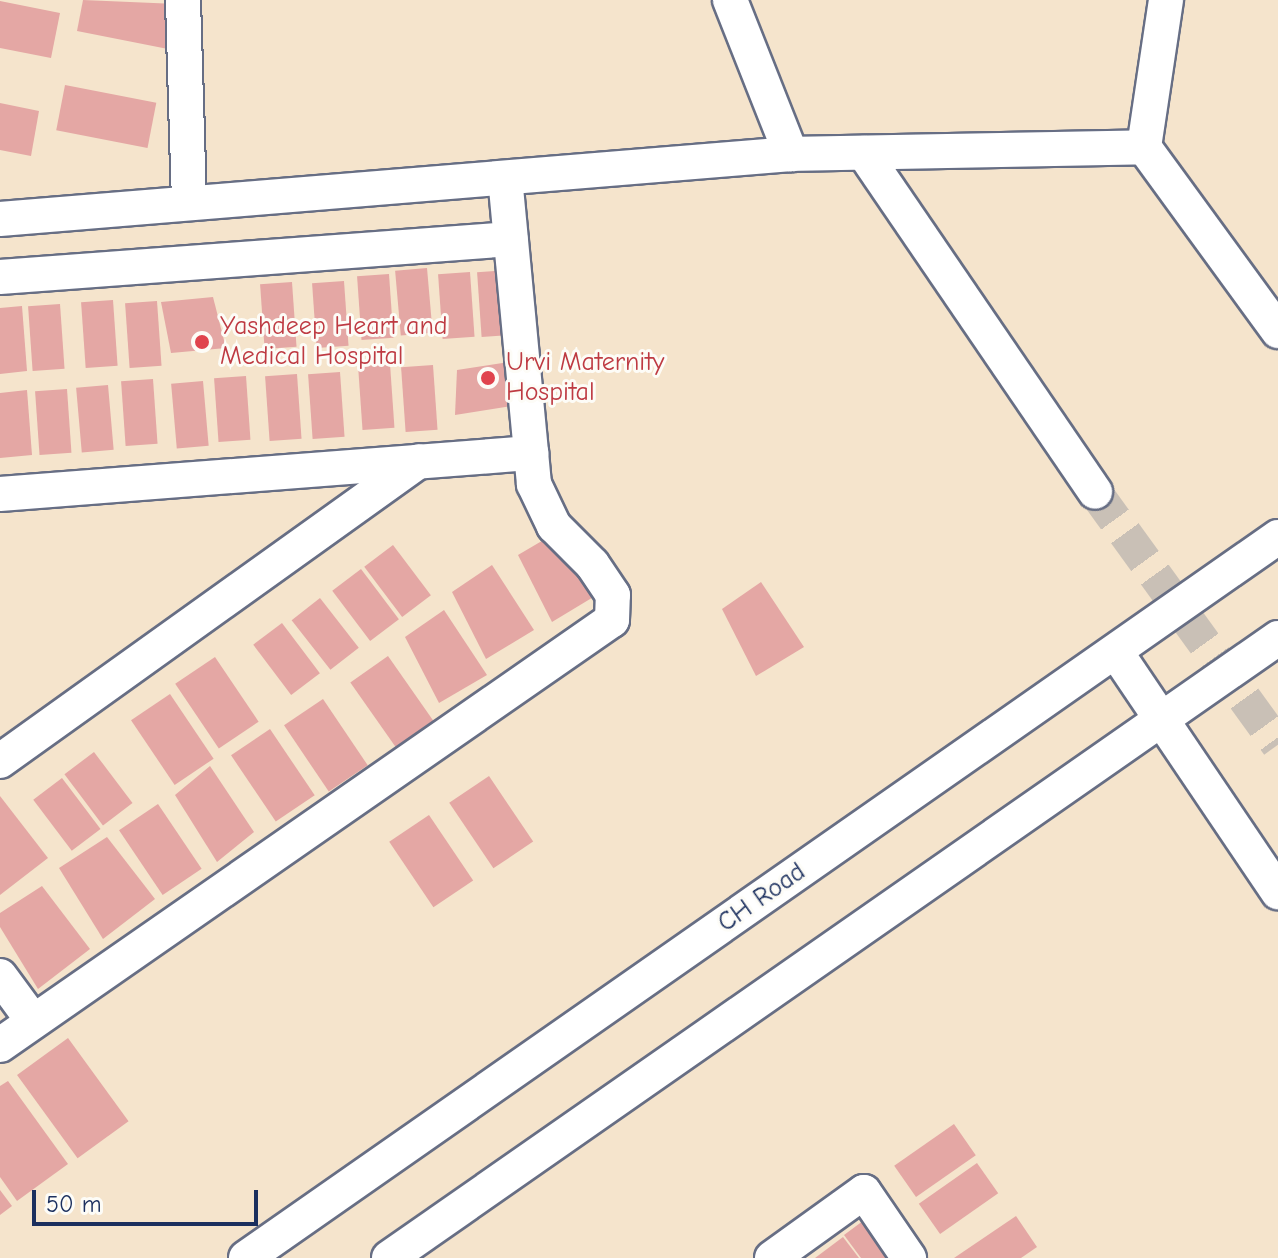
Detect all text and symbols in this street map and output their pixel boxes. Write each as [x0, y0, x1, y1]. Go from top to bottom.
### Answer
place label: Yashdeep Heart and Medical Hospital [220, 311, 448, 372]
marker: Yashdeep Heart and Medical Hospital [191, 331, 213, 353]
place label: Urvi Maternity Hospital [506, 347, 664, 408]
marker: Urvi Maternity Hospital [477, 367, 499, 389]
street label: CH Road [712, 857, 812, 939]
scale bar [36, 1174, 262, 1224]
text: 50 m [46, 1190, 102, 1218]

